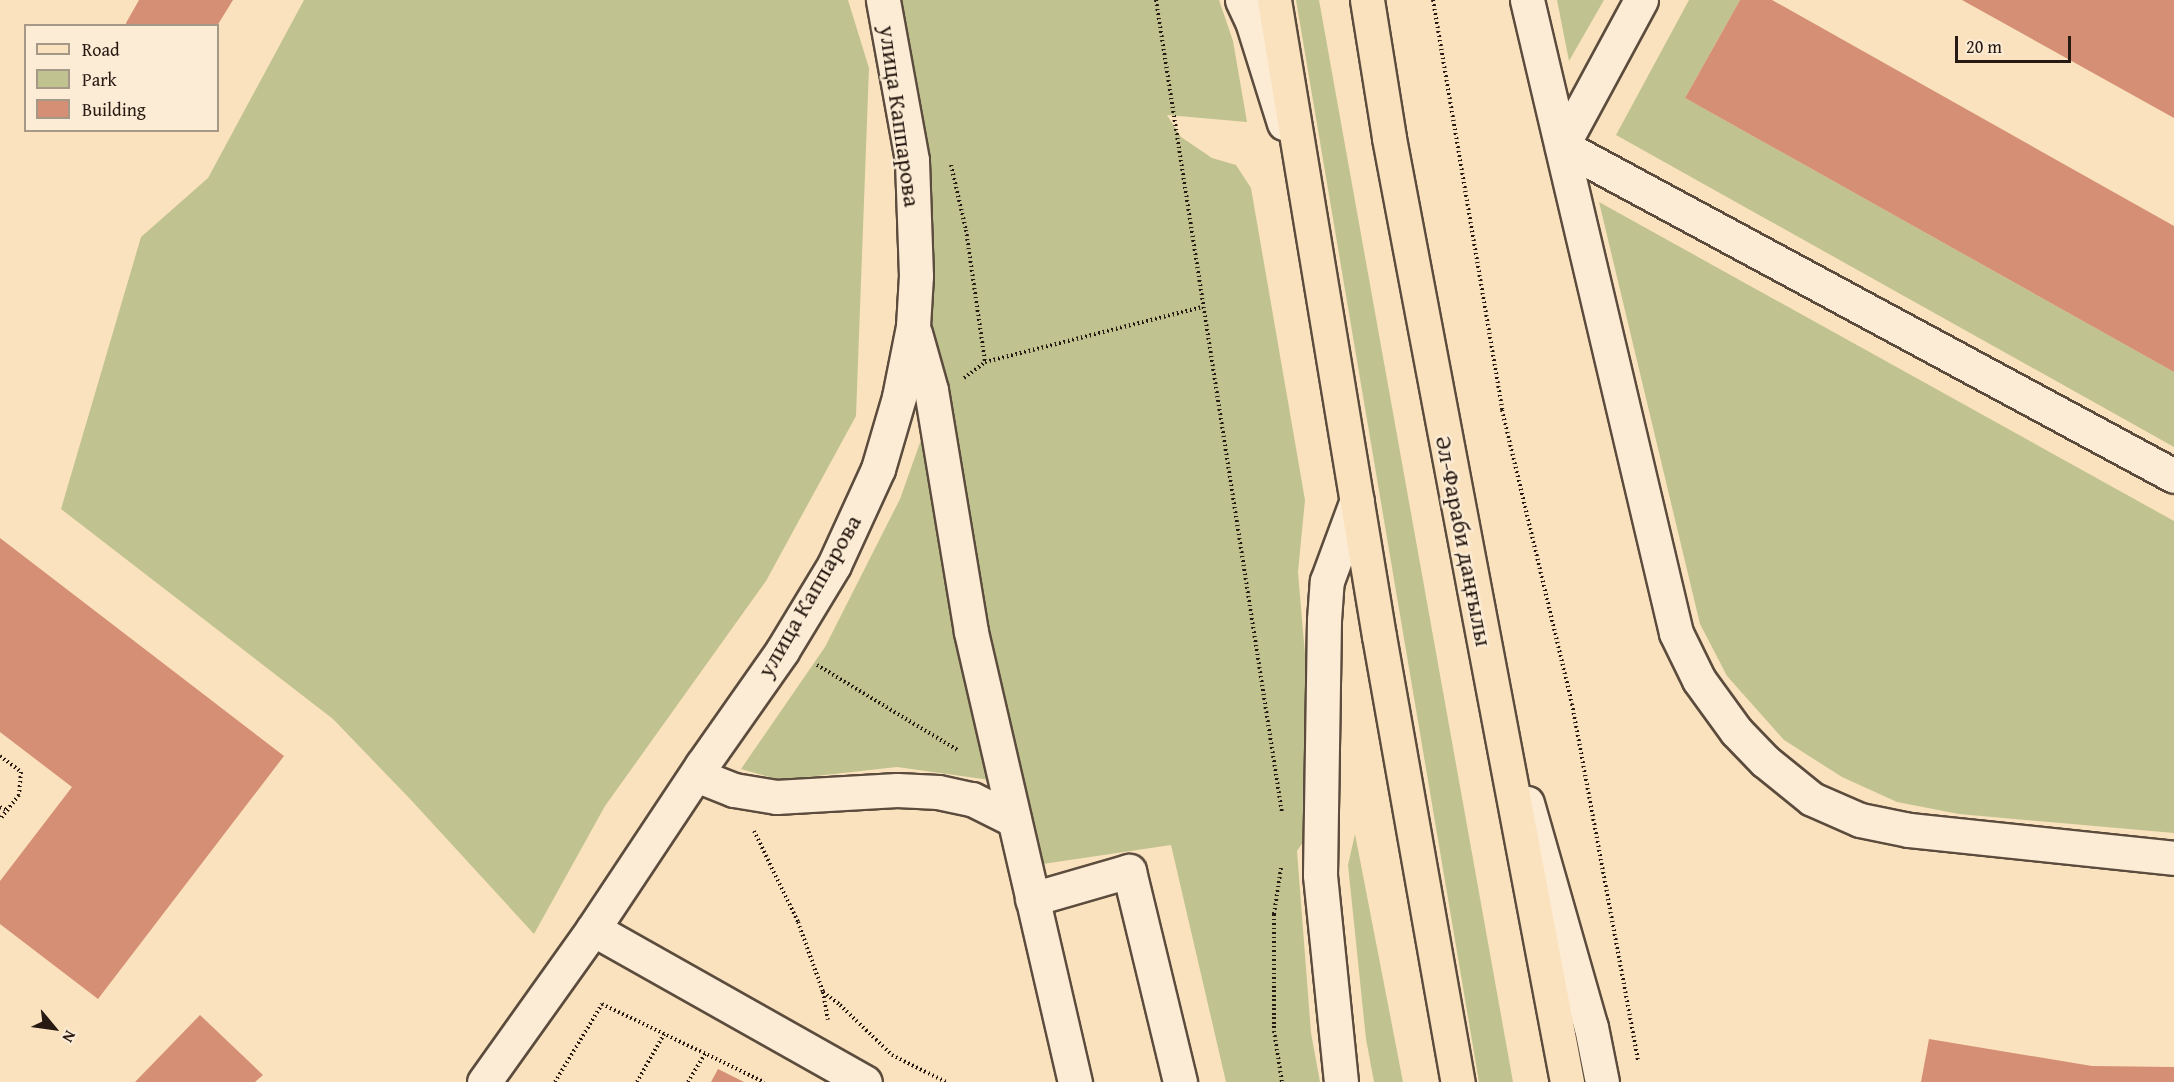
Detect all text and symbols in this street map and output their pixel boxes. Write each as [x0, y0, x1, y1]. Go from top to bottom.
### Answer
street label: улица Каппарова [873, 23, 927, 209]
legend [24, 24, 219, 132]
scale bar [1958, 24, 2074, 62]
text: 20 m [1966, 33, 2002, 60]
text: Road [82, 36, 120, 63]
text: Park [82, 66, 117, 93]
text: Building [82, 96, 146, 123]
street label: Әл-Фараби даңғылы [1429, 433, 1499, 649]
street label: улица Каппарова [751, 510, 867, 682]
north arrow [24, 998, 84, 1058]
text: N [57, 1026, 83, 1047]

